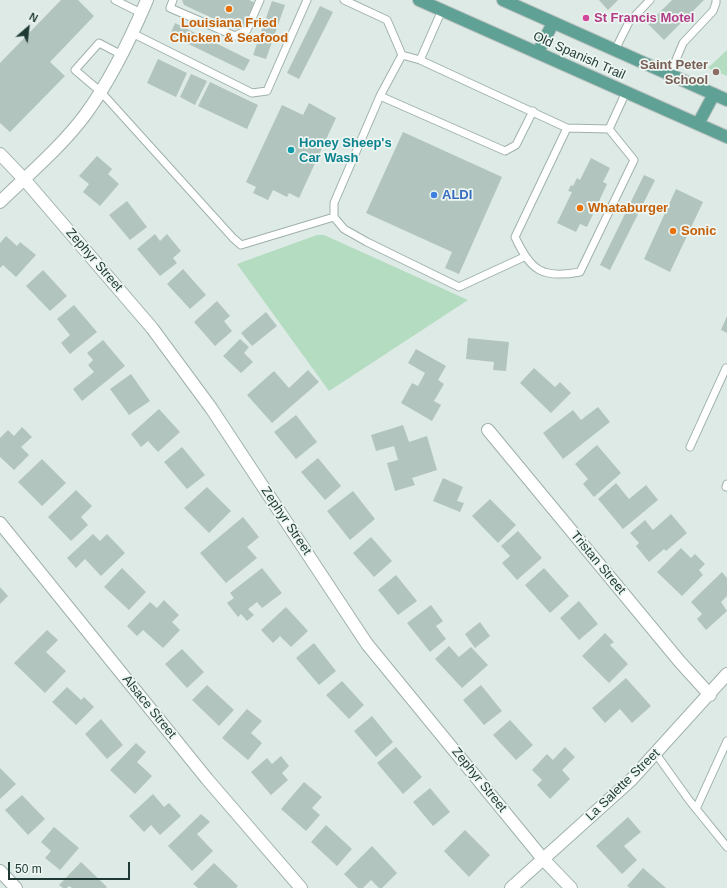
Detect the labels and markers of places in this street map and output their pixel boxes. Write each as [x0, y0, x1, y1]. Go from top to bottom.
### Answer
marker: Louisiana Fried Chicken & Seafood [224, 4, 234, 14]
place label: St Francis Motel [594, 10, 694, 26]
marker: St Francis Motel [581, 13, 591, 23]
place label: Louisiana Fried Chicken & Seafood [170, 15, 288, 46]
place label: Saint Peter School [640, 57, 708, 88]
marker: Saint Peter School [711, 67, 721, 77]
place label: Honey Sheep's Car Wash [299, 135, 392, 166]
marker: Honey Sheep's Car Wash [286, 145, 296, 155]
place label: ALDI [442, 187, 472, 203]
marker: ALDI [429, 190, 439, 200]
place label: Whataburger [588, 200, 668, 216]
marker: Whataburger [575, 203, 585, 213]
place label: Sonic [681, 223, 716, 239]
marker: Sonic [668, 226, 678, 236]

